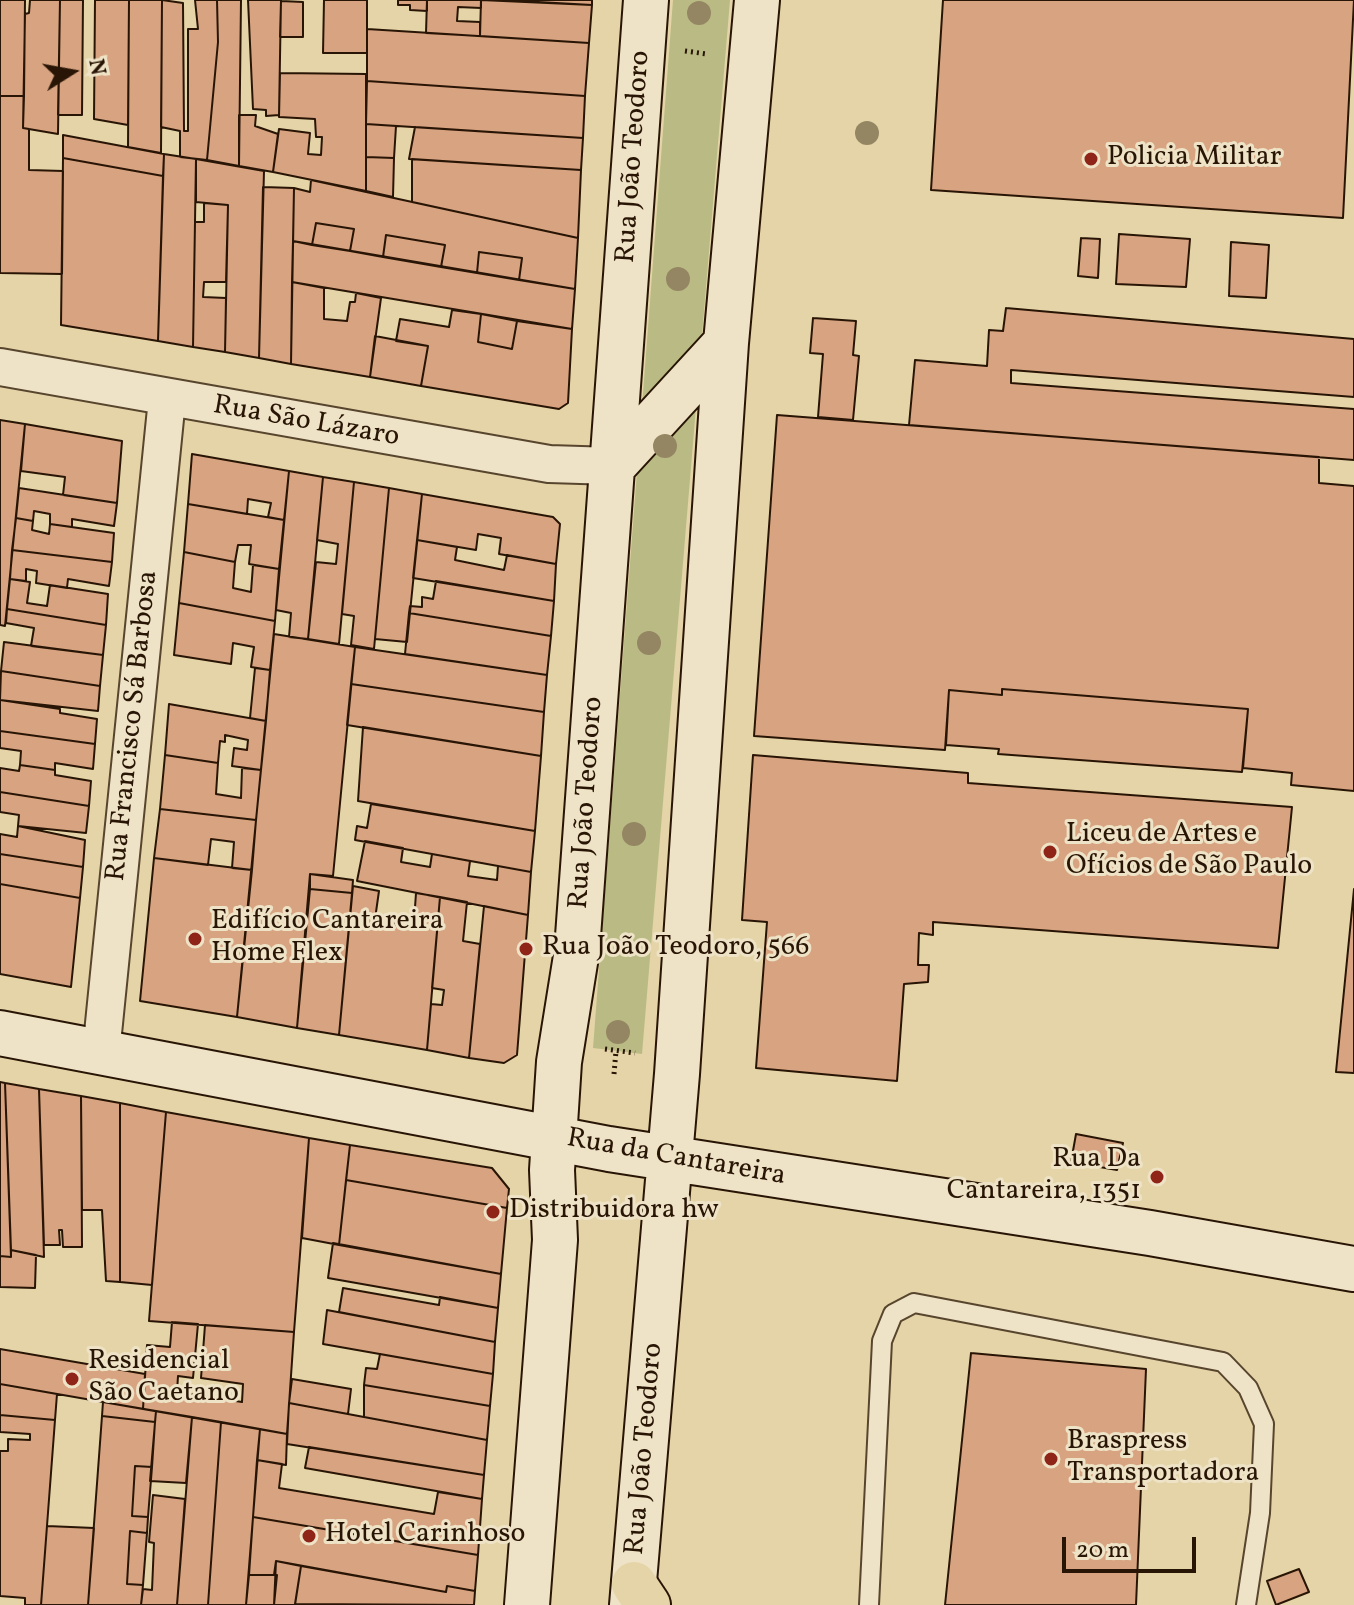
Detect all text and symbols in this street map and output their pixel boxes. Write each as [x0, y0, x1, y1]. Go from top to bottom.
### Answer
north arrow [32, 32, 112, 112]
street label: Rua João Teodoro [611, 50, 659, 264]
text: N [79, 57, 113, 78]
place label: Policia Militar [1107, 142, 1281, 176]
marker: Policia Militar [1082, 150, 1100, 168]
street label: Rua São Lázaro [210, 390, 402, 456]
street label: Rua Francisco Sá Barbosa [101, 569, 167, 883]
street label: Rua João Teodoro [564, 696, 612, 910]
place label: Liceu de Artes e Ofícios de São Paulo [1066, 819, 1312, 885]
marker: Liceu de Artes e Ofícios de São Paulo [1041, 843, 1059, 861]
place label: Edifício Cantareira Home Flex [211, 906, 444, 972]
marker: Edifício Cantareira Home Flex [186, 930, 204, 948]
place label: Rua João Teodoro, 566 [542, 932, 809, 966]
marker: Rua João Teodoro, 566 [517, 940, 535, 958]
street label: Rua da Cantareira [564, 1123, 788, 1195]
place label: Rua Da Cantareira, 1351 [947, 1144, 1141, 1210]
marker: Rua Da Cantareira, 1351 [1148, 1168, 1166, 1186]
place label: Distribuidora hw [509, 1195, 719, 1229]
marker: Distribuidora hw [484, 1203, 502, 1221]
street label: Rua João Teodoro [620, 1341, 672, 1557]
place label: Residencial São Caetano [88, 1346, 239, 1412]
marker: Residencial São Caetano [63, 1370, 81, 1388]
place label: Braspress Transportadora [1067, 1426, 1259, 1492]
marker: Braspress Transportadora [1042, 1450, 1060, 1468]
place label: Hotel Carinhoso [325, 1519, 525, 1553]
scale bar [1066, 1521, 1200, 1571]
marker: Hotel Carinhoso [300, 1527, 318, 1545]
text: 20 m [1076, 1534, 1129, 1568]

